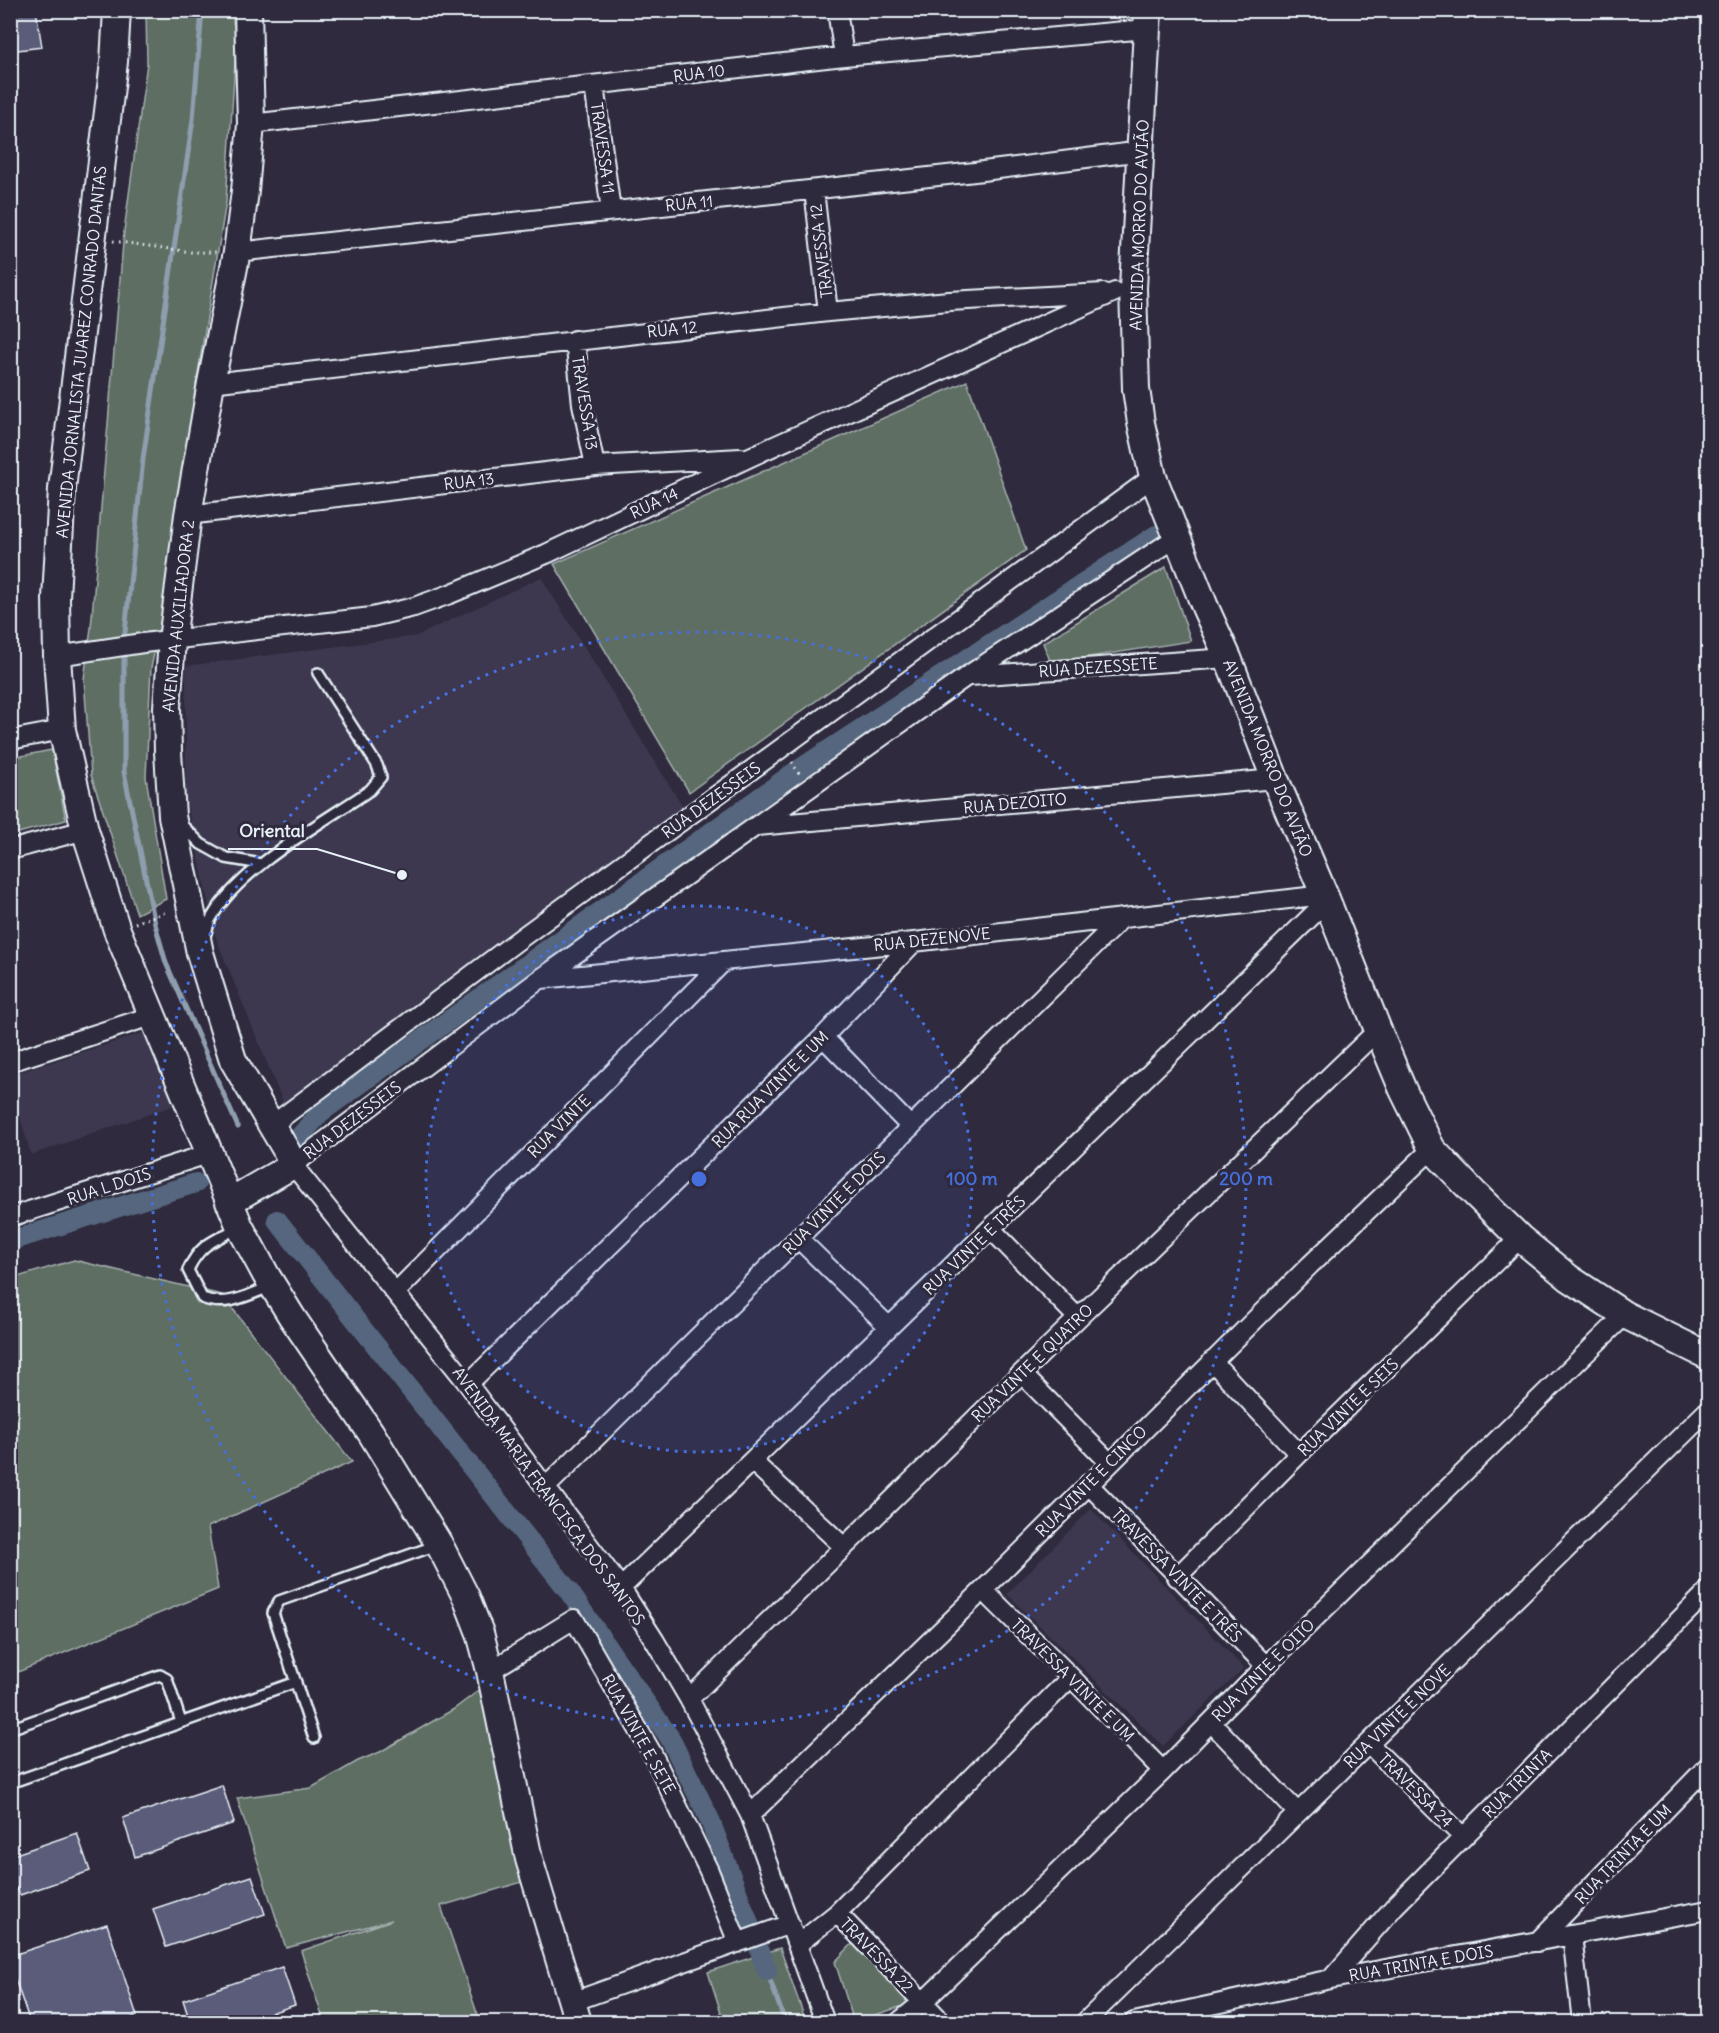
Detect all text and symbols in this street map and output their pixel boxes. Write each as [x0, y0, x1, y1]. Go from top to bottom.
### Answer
street label: RUA 10 [672, 60, 726, 86]
street label: TRAVESSA 11 [587, 101, 619, 195]
street label: AVENIDA MORRO DO AVIÃO [1125, 119, 1153, 331]
street label: AVENIDA JORNALISTA JUAREZ CONRADO DANTAS [51, 165, 111, 539]
street label: RUA 11 [664, 191, 714, 215]
street label: TRAVESSA 12 [805, 203, 837, 299]
street label: RUA 12 [646, 316, 698, 342]
street label: TRAVESSA 13 [568, 355, 602, 451]
street label: RUA 13 [443, 468, 495, 494]
street label: RUA 14 [627, 483, 681, 523]
street label: AVENIDA AUXILIADORA 2 [158, 518, 198, 713]
street label: RUA DEZESSETE [1038, 653, 1158, 681]
street label: AVENIDA MORRO DO AVIÃO [1219, 656, 1317, 860]
street label: RUA DEZESSEIS [658, 757, 764, 843]
street label: RUA DEZOITO [962, 788, 1068, 818]
callout: Oriental [228, 813, 317, 849]
text: Oriental [239, 819, 305, 842]
street label: RUA DEZENOVE [873, 923, 991, 955]
street label: RUA RUA VINTE E UM [707, 1026, 833, 1152]
street label: RUA DEZESSEIS [299, 1077, 405, 1163]
street label: RUA VINTE [523, 1090, 595, 1162]
street label: RUA VINTE E DOIS [778, 1147, 890, 1259]
street label: RUA L DOIS [65, 1163, 154, 1209]
text: 100 m [947, 1167, 998, 1190]
text: 200 m [1219, 1167, 1273, 1190]
centre of rings [689, 1169, 709, 1189]
street label: RUA VINTE E TRÊS [919, 1191, 1029, 1299]
street label: RUA VINTE E QUATRO [967, 1300, 1097, 1426]
street label: RUA VINTE E SEIS [1294, 1354, 1403, 1460]
street label: AVENIDA MARIA FRANCISCA DOS SANTOS [448, 1363, 650, 1629]
street label: RUA VINTE E CINCO [1031, 1421, 1151, 1541]
street label: TRAVESSA VINTE E TRÊS [1108, 1504, 1246, 1646]
street label: TRAVESSA VINTE E UM [1007, 1614, 1139, 1746]
street label: RUA VINTE E OITO [1207, 1614, 1319, 1726]
street label: RUA VINTE E NOVE [1339, 1660, 1455, 1772]
street label: RUA VINTE E SETE [598, 1671, 680, 1797]
street label: RUA TRINTA [1478, 1744, 1556, 1822]
street label: TRAVESSA 24 [1375, 1749, 1457, 1831]
street label: RUA TRINTA E UM [1570, 1800, 1676, 1908]
street label: TRAVESSA 22 [836, 1913, 918, 1997]
street label: RUA TRINTA E DOIS [1347, 1940, 1495, 1986]

